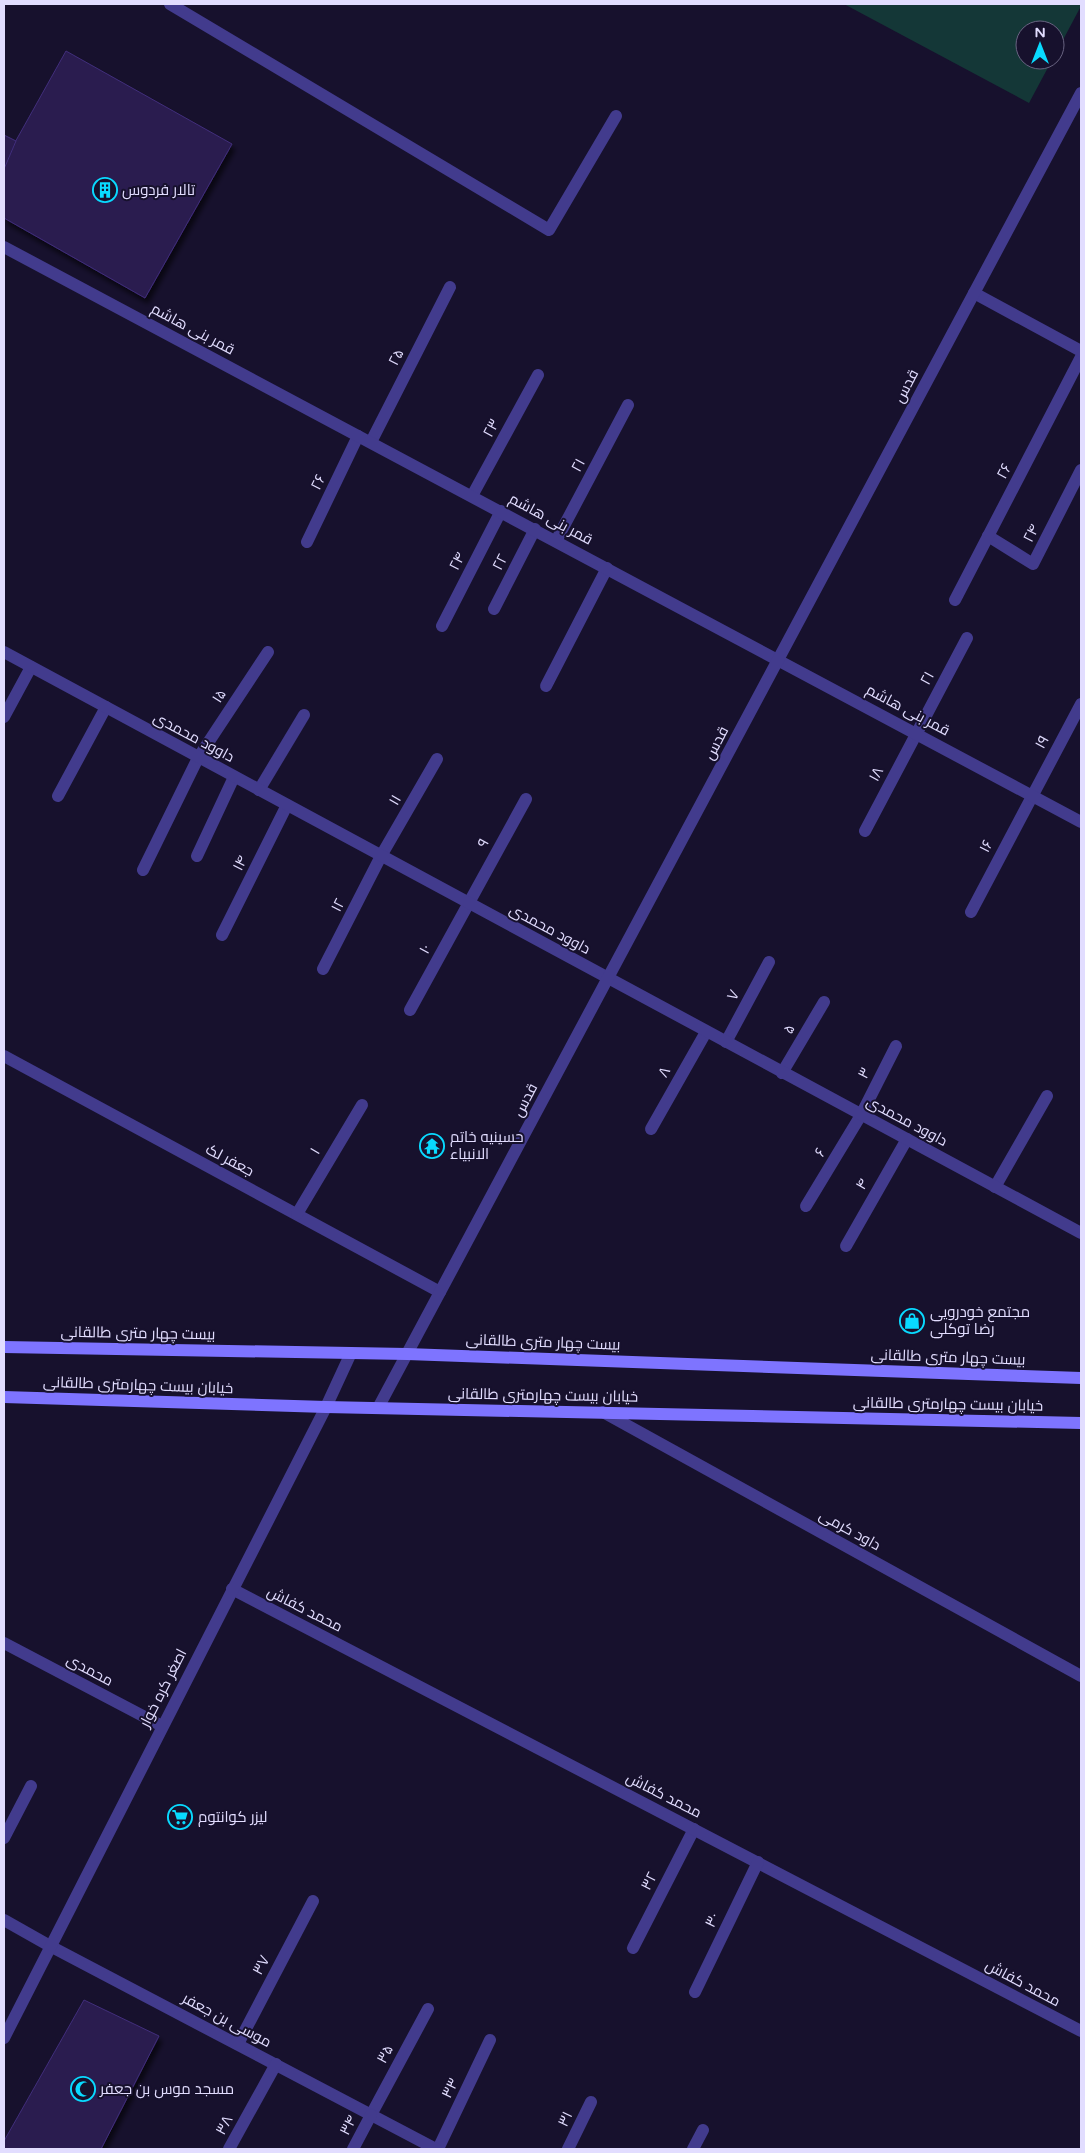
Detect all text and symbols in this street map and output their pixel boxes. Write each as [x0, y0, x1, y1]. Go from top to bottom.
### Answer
north arrow [1015, 20, 1065, 70]
text: N [1034, 24, 1046, 41]
building icon: تالار فردوس [92, 177, 118, 203]
place label: تالار فردوس [122, 181, 195, 200]
street label: قمر بنی هاشم [148, 299, 238, 359]
street label: ۲۵ [384, 346, 408, 368]
street label: قدس [890, 366, 923, 406]
street label: ۲۳ [479, 416, 503, 440]
street label: ۲۱ [567, 455, 589, 475]
street label: ۲۶ [993, 460, 1015, 482]
street label: ۲۶ [307, 471, 329, 493]
street label: قمر بنی هاشم [506, 489, 596, 549]
street label: ۲۴ [1019, 521, 1043, 545]
street label: ۲۴ [445, 549, 469, 573]
street label: ۲۲ [488, 551, 512, 573]
street label: ۲۱ [916, 668, 938, 688]
street label: قمر بنی هاشم [863, 680, 953, 740]
street label: ۱۵ [208, 686, 230, 706]
street label: داوود محمدی [150, 708, 238, 767]
street label: قدس [700, 723, 733, 763]
street label: ۱۹ [1031, 732, 1053, 752]
street label: ۱۸ [865, 764, 887, 784]
street label: ۱۱ [385, 791, 405, 809]
street label: ۹ [473, 835, 493, 851]
street label: ۱۶ [975, 837, 997, 855]
street label: ۱۴ [229, 852, 251, 874]
street label: ۱۲ [327, 895, 349, 915]
street label: داوود محمدی [506, 900, 594, 959]
street label: ۱۰ [415, 941, 435, 957]
street label: ۷ [723, 987, 743, 1003]
street label: ۵ [779, 1021, 799, 1037]
street label: ۸ [654, 1063, 674, 1081]
street label: ۳ [854, 1064, 874, 1082]
street label: قدس [509, 1080, 542, 1120]
street label: داوود محمدی [863, 1092, 951, 1151]
place label: حسینیه خاتم الانبیاء [450, 1128, 524, 1163]
temple icon: حسینیه خاتم الانبیاء [419, 1133, 445, 1159]
street label: جعفر لک [203, 1140, 257, 1180]
street label: ۱ [306, 1144, 324, 1158]
street label: ۶ [810, 1144, 830, 1160]
street label: ۴ [852, 1175, 872, 1193]
place label: مجتمع خودرویی رضا توکلی [930, 1303, 1030, 1339]
shop icon: مجتمع خودرویی رضا توکلی [899, 1308, 925, 1334]
street label: بیست چهار متری طالقانی [60, 1323, 216, 1344]
street label: بیست چهار متری طالقانی [465, 1330, 621, 1355]
street label: بیست چهار متری طالقانی [870, 1345, 1026, 1370]
street label: خیابان بیست چهارمتری طالقانی [43, 1373, 233, 1398]
street label: خیابان بیست چهارمتری طالقانی [448, 1384, 638, 1407]
street label: خیابان بیست چهارمتری طالقانی [853, 1393, 1043, 1416]
street label: داود کرمی [816, 1506, 884, 1555]
street label: محمد کفاش [264, 1582, 346, 1637]
street label: اصغر کره خوار [135, 1646, 190, 1731]
street label: محمدی [63, 1650, 116, 1691]
street label: محمد کفاش [623, 1768, 705, 1823]
supermarket icon: لیزر کوانتوم [167, 1804, 193, 1830]
place label: لیزر کوانتوم [198, 1808, 267, 1827]
street label: ۳۲ [637, 1869, 661, 1893]
street label: ۳۰ [701, 1910, 723, 1930]
street label: ۳۷ [248, 1952, 274, 1978]
street label: محمد کفاش [982, 1956, 1064, 2011]
street label: موسی بن جعفر [178, 1989, 275, 2052]
street label: ۳۵ [373, 2042, 397, 2066]
street label: ۳۳ [437, 2075, 463, 2101]
mosque icon: مسجد موس بن جعفر [70, 2076, 96, 2102]
place label: مسجد موس بن جعفر [99, 2080, 234, 2099]
street label: ۳۱ [554, 2108, 576, 2130]
street label: ۳۸ [211, 2112, 237, 2138]
street label: ۳۴ [335, 2112, 361, 2138]

